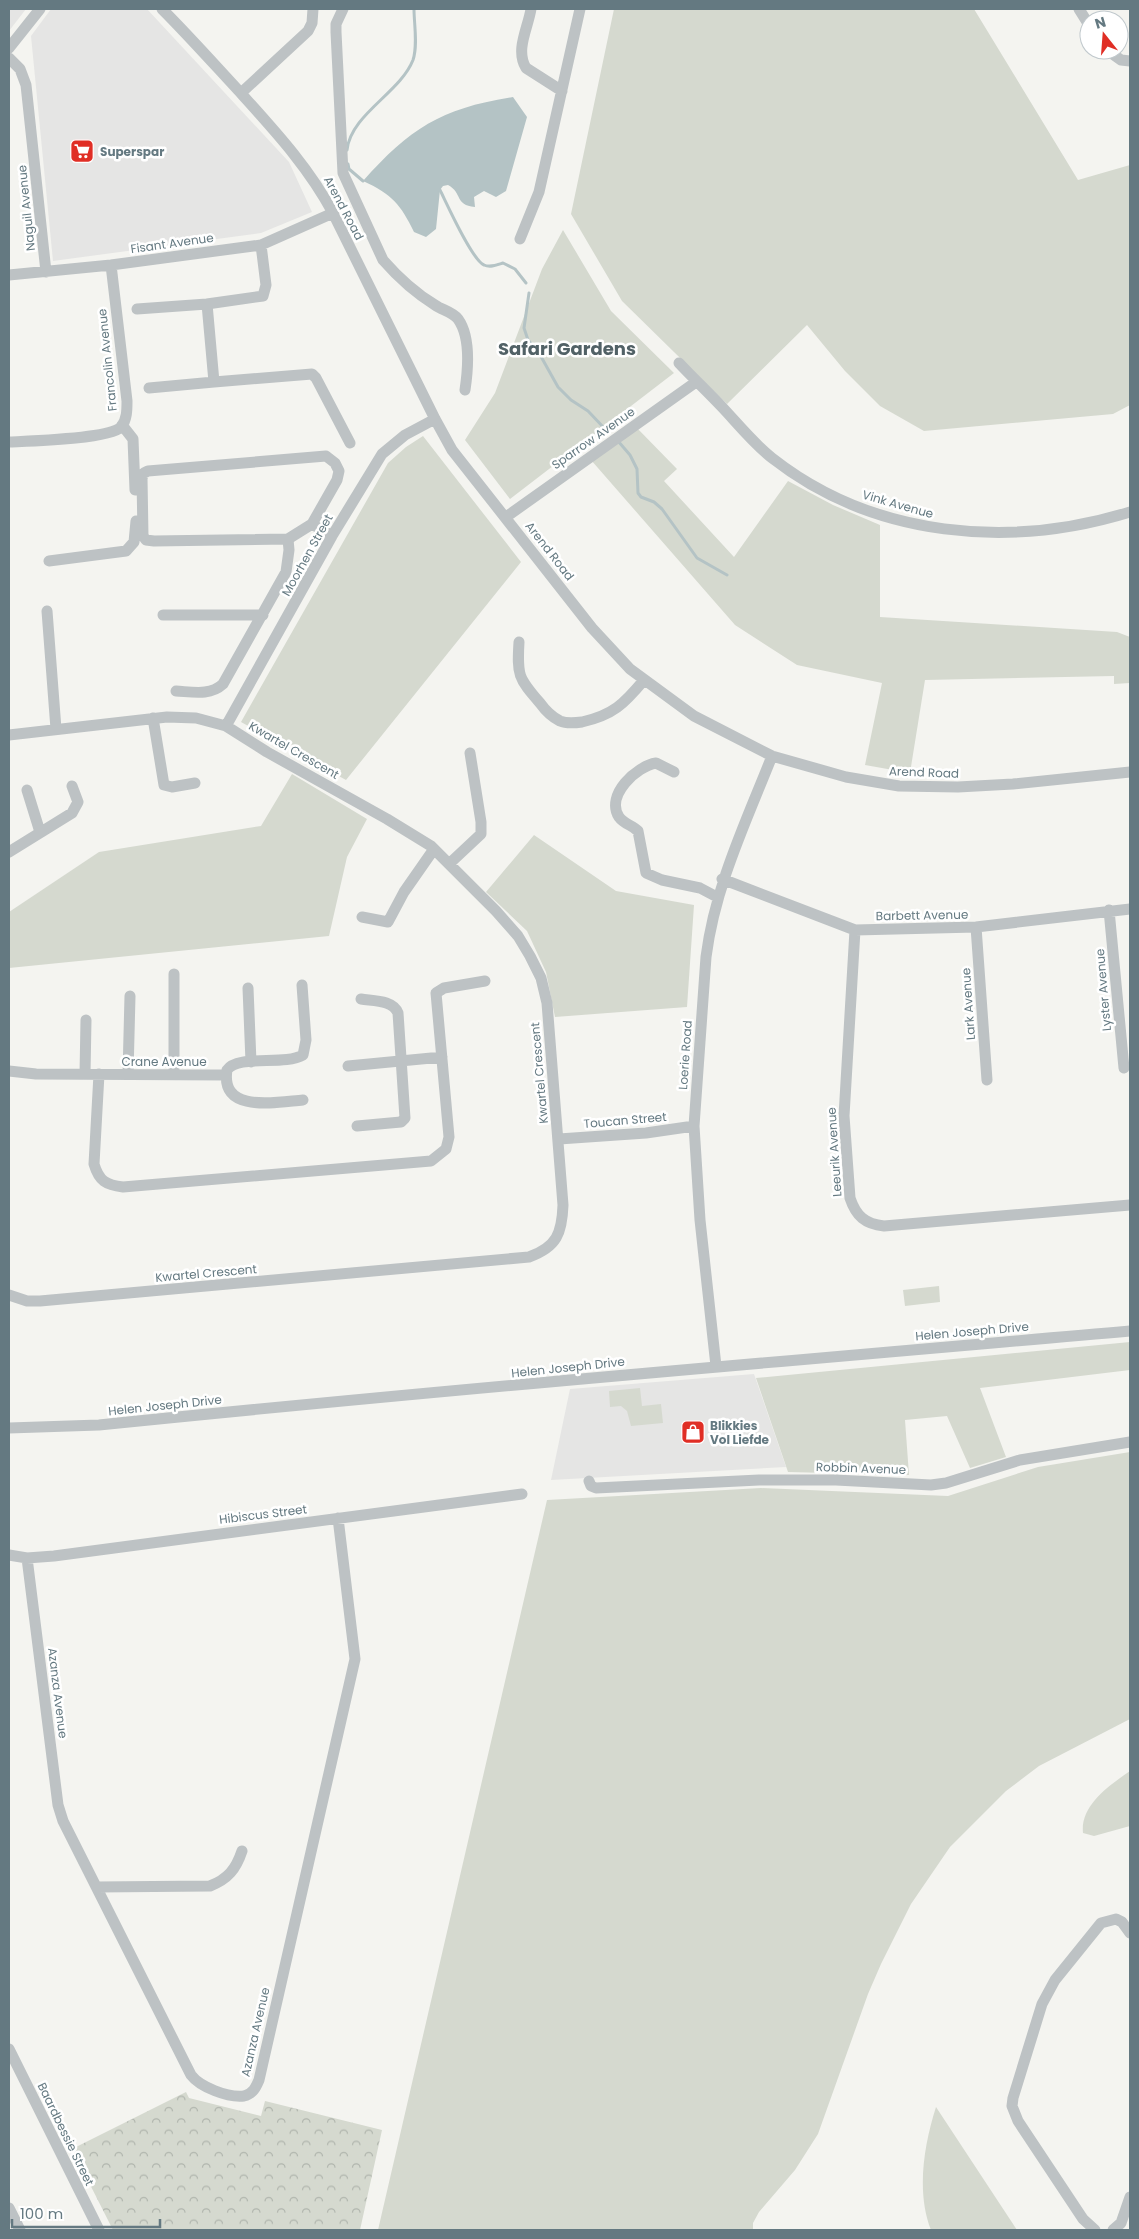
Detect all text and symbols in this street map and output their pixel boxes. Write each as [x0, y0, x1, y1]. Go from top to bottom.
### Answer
north arrow [1079, 10, 1129, 60]
text: N [1092, 11, 1108, 34]
supermarket icon: Superspar [69, 138, 95, 164]
place label: Superspar [100, 143, 164, 160]
street label: Naguil Avenue [13, 164, 39, 252]
street label: Arend Road [320, 173, 368, 243]
street label: Fisant Avenue [129, 229, 215, 257]
street label: Francolin Avenue [93, 308, 121, 412]
district label: Safari Gardens [498, 336, 636, 361]
street label: Sparrow Avenue [548, 403, 638, 473]
street label: Vink Avenue [860, 486, 936, 522]
street label: Moorhen Street [277, 511, 337, 599]
street label: Arend Road [522, 518, 578, 584]
street label: Kwartel Crescent [246, 717, 342, 783]
street label: Arend Road [889, 762, 959, 782]
street label: Barbett Avenue [876, 906, 968, 924]
street label: Lyster Avenue [1091, 948, 1115, 1032]
street label: Lark Avenue [957, 967, 979, 1041]
street label: Loerie Road [674, 1020, 696, 1090]
street label: Kwartel Crescent [526, 1022, 552, 1124]
street label: Crane Avenue [121, 1053, 207, 1070]
street label: Leeurik Avenue [822, 1107, 846, 1197]
street label: Toucan Street [583, 1108, 667, 1132]
street label: Kwartel Crescent [155, 1260, 257, 1286]
street label: Helen Joseph Drive [915, 1318, 1029, 1344]
street label: Helen Joseph Drive [510, 1353, 626, 1381]
street label: Helen Joseph Drive [107, 1391, 223, 1419]
place label: Blikkies Vol Liefde [710, 1417, 770, 1448]
shop icon: Blikkies Vol Liefde [680, 1419, 706, 1445]
street label: Robbin Avenue [816, 1458, 906, 1478]
street label: Hibiscus Street [218, 1500, 308, 1528]
street label: Azanza Avenue [44, 1647, 72, 1739]
street label: Azanza Avenue [236, 1986, 274, 2078]
street label: Baardbessie Street [34, 2079, 98, 2189]
scale bar [12, 2196, 160, 2228]
text: 100 m [20, 2203, 63, 2224]

